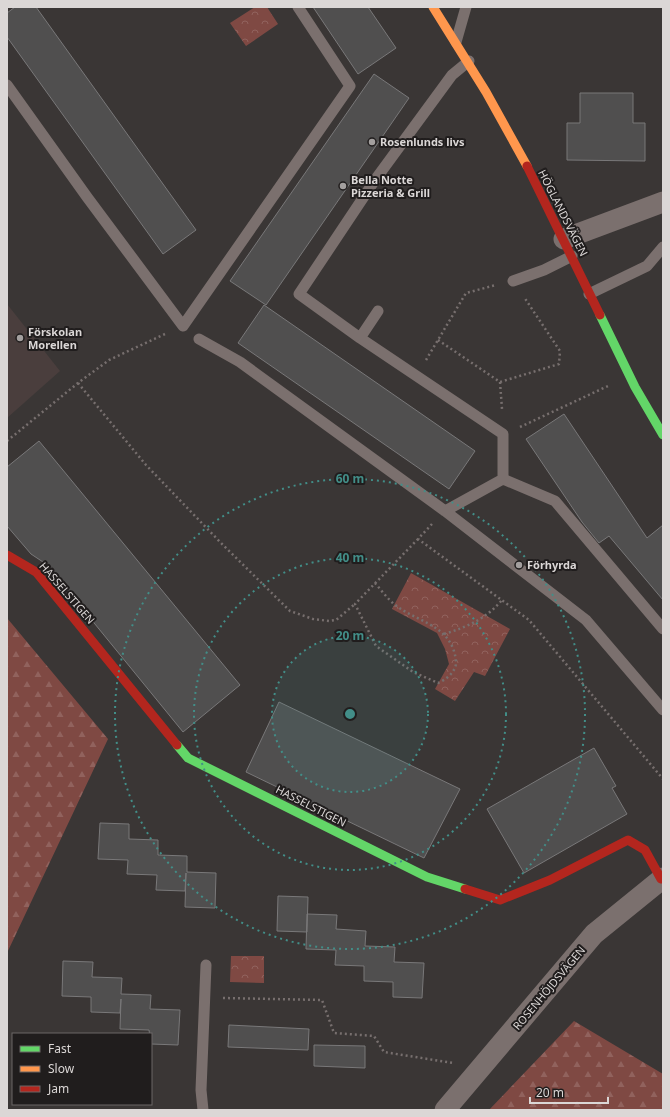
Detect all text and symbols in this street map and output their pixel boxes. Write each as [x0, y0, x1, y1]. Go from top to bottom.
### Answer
place label: Rosenlunds livs [380, 134, 465, 149]
marker: Rosenlunds livs [367, 137, 377, 147]
street label: HÖGLANDSVÄGEN [535, 167, 592, 259]
place label: Bella Notte Pizzeria & Grill [351, 172, 430, 200]
marker: Bella Notte Pizzeria & Grill [338, 181, 348, 191]
place label: Förskolan Morellen [28, 324, 82, 352]
marker: Förskolan Morellen [15, 333, 25, 343]
text: 60 m [336, 470, 364, 487]
text: 40 m [336, 549, 364, 566]
place label: Förhyrda [527, 557, 577, 572]
street label: HASSELSTIGEN [36, 559, 98, 627]
marker: Förhyrda [514, 560, 524, 570]
text: 20 m [336, 627, 364, 644]
centre of rings [343, 707, 357, 721]
street label: HASSELSTIGEN [273, 781, 349, 830]
street label: ROSENHÖJDSVÄGEN [509, 943, 588, 1033]
legend [12, 1033, 152, 1105]
text: Fast [48, 1040, 72, 1057]
text: Slow [48, 1060, 75, 1077]
scale bar [530, 1079, 608, 1105]
text: Jam [47, 1080, 69, 1097]
text: 20 m [536, 1084, 564, 1101]

